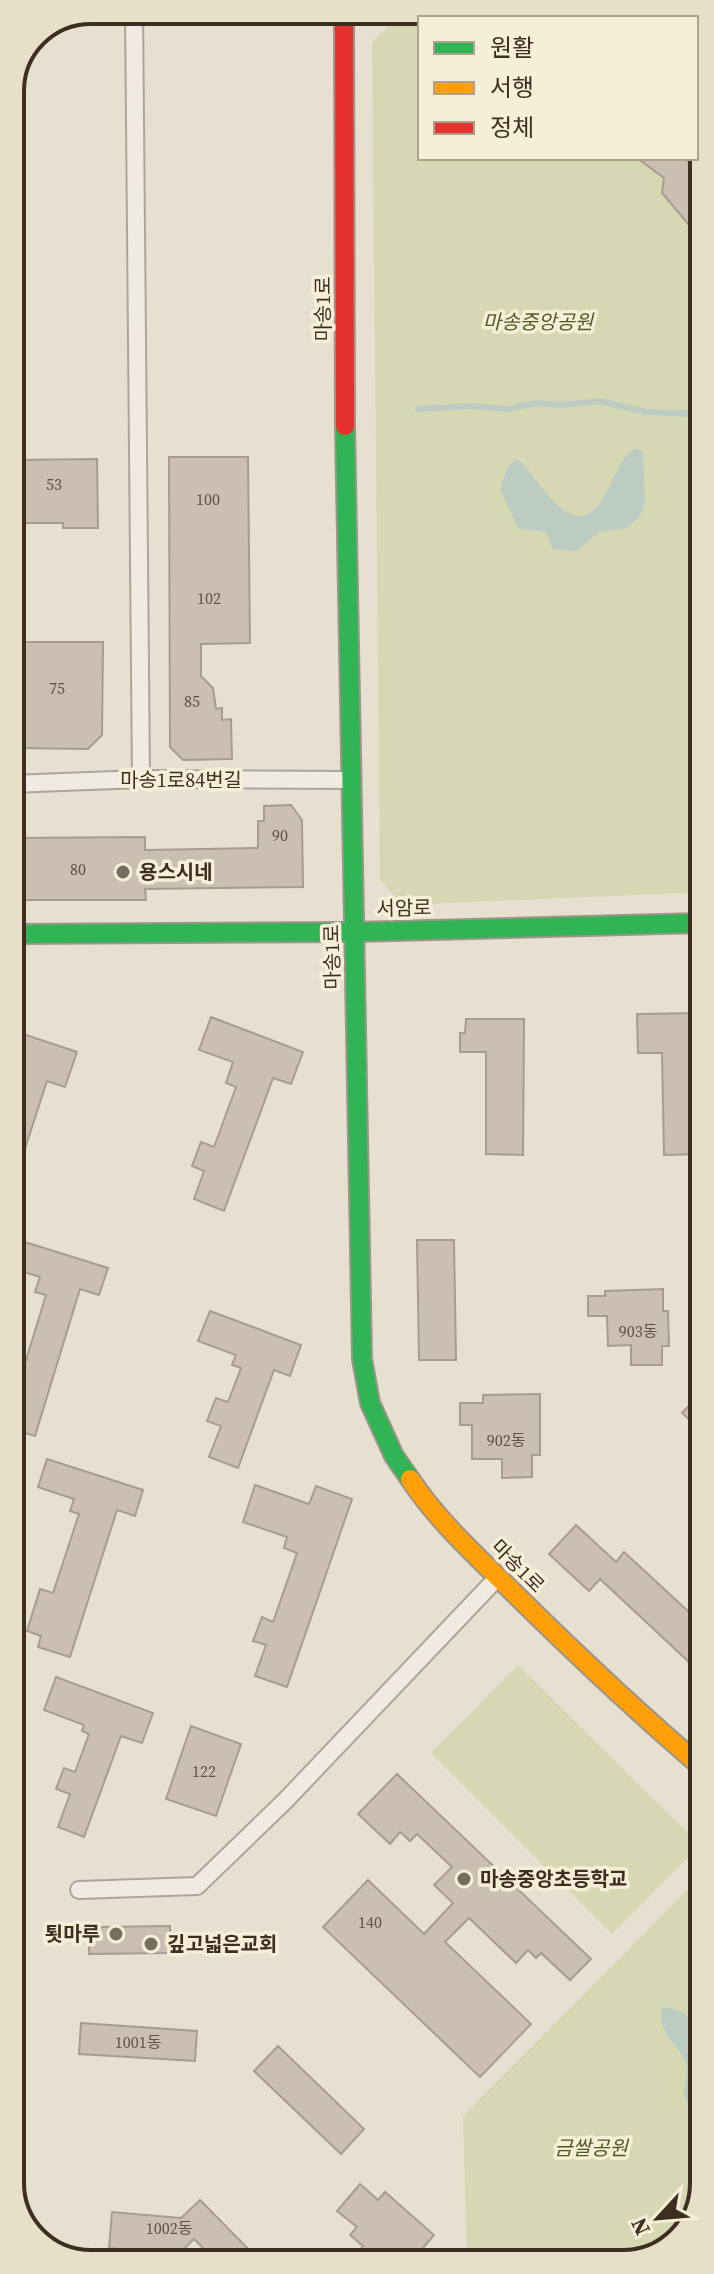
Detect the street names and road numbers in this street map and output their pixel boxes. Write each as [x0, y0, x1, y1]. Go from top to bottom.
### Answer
street label: 마송1로 [309, 276, 337, 342]
street label: 마송1로84번길 [120, 766, 242, 794]
street label: 서암로 [376, 894, 432, 922]
street label: 마송1로 [317, 924, 347, 990]
street label: 마송1로 [485, 1533, 551, 1599]

